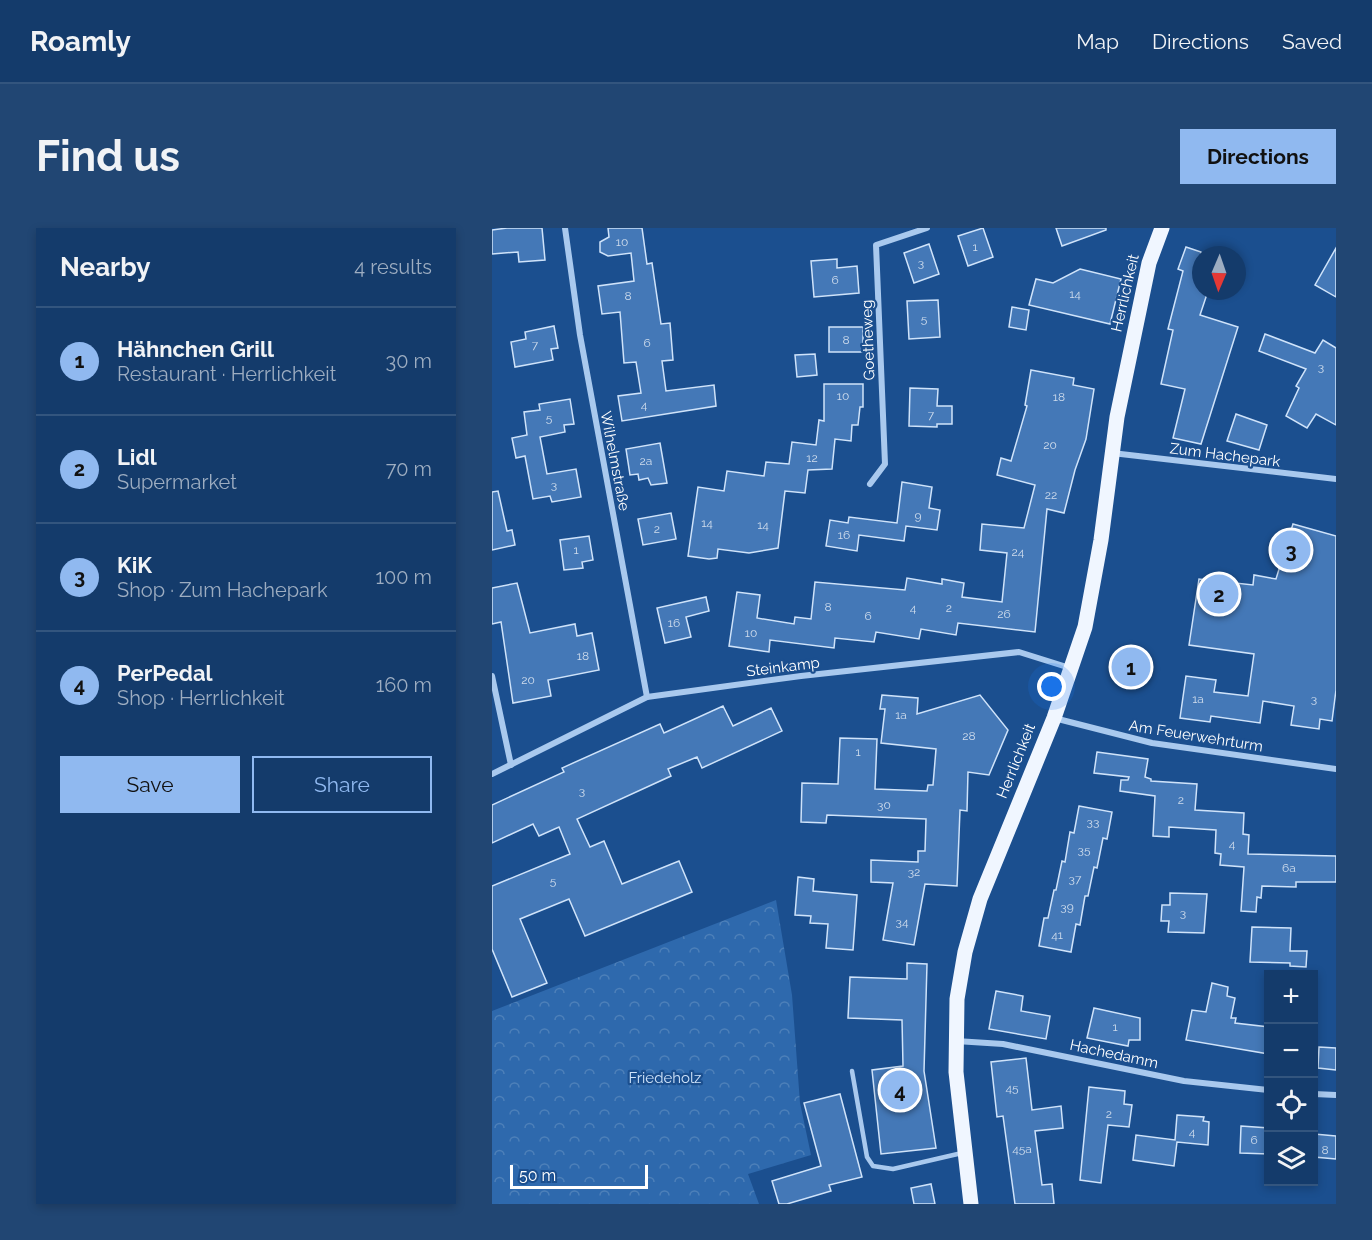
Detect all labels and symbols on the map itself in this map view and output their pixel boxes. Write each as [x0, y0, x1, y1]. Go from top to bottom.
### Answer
house number: 10 [616, 235, 628, 249]
house number: 1 [972, 240, 978, 254]
north arrow [1192, 246, 1246, 300]
street label: Herrlichkeit [1107, 252, 1143, 334]
house number: 3 [918, 256, 924, 270]
house number: 6 [831, 273, 839, 287]
house number: 14 [1069, 287, 1081, 301]
house number: 8 [624, 289, 632, 303]
street label: Goetheweg [858, 299, 878, 381]
house number: 5 [921, 312, 928, 326]
house number: 8 [842, 333, 850, 347]
house number: 6 [643, 336, 651, 350]
house number: 7 [532, 338, 539, 352]
house number: 3 [1318, 360, 1324, 374]
house number: 10 [837, 389, 849, 403]
house number: 18 [1053, 390, 1065, 404]
house number: 4 [641, 398, 648, 412]
house number: 7 [928, 408, 935, 422]
street label: Wilhelmstraße [597, 410, 634, 513]
house number: 5 [546, 411, 553, 425]
house number: 20 [1043, 438, 1057, 452]
street label: Zum Hachepark [1169, 439, 1281, 471]
house number: 12 [806, 451, 818, 465]
house number: 2a [640, 454, 652, 468]
house number: 3 [551, 478, 557, 492]
house number: 22 [1045, 488, 1057, 502]
house number: 9 [914, 509, 922, 523]
house number: 14 [701, 516, 713, 530]
house number: 14 [757, 518, 769, 532]
house number: 2 [654, 522, 660, 536]
house number: 16 [838, 528, 850, 542]
pin: 3 [1272, 528, 1310, 572]
house number: 1 [573, 543, 579, 557]
house number: 24 [1012, 545, 1025, 559]
pin: 2 [1200, 572, 1238, 616]
house number: 8 [824, 600, 832, 614]
house number: 4 [910, 601, 917, 615]
house number: 2 [946, 601, 952, 615]
house number: 26 [997, 607, 1011, 621]
house number: 6 [864, 609, 872, 623]
house number: 16 [668, 616, 680, 630]
house number: 10 [745, 626, 757, 640]
pin: 1 [1112, 644, 1150, 690]
house number: 18 [577, 649, 589, 663]
street label: Steinkamp [745, 654, 821, 680]
your location [1037, 672, 1066, 701]
house number: 20 [521, 673, 535, 687]
house number: 1a [1192, 692, 1204, 706]
house number: 3 [1311, 692, 1317, 706]
house number: 1a [895, 708, 907, 722]
street label: Am Feuerwehrturm [1128, 717, 1264, 755]
street label: Herrlichkeit [993, 721, 1039, 801]
house number: 28 [962, 729, 976, 743]
house number: 1 [855, 745, 861, 759]
house number: 3 [579, 784, 585, 798]
house number: 2 [1178, 793, 1184, 807]
house number: 30 [877, 798, 891, 812]
house number: 33 [1087, 815, 1099, 829]
house number: 4 [1229, 837, 1236, 851]
house number: 35 [1078, 843, 1091, 857]
house number: 6a [1282, 861, 1296, 875]
house number: 32 [908, 865, 920, 879]
house number: 37 [1069, 872, 1082, 886]
house number: 5 [550, 874, 557, 888]
house number: 39 [1060, 900, 1074, 914]
house number: 3 [1180, 906, 1186, 920]
house number: 34 [896, 915, 909, 929]
house number: 41 [1051, 928, 1063, 942]
house number: 1 [1112, 1020, 1118, 1034]
street label: Hachedamm [1068, 1036, 1160, 1072]
pin: 4 [880, 1068, 920, 1112]
park label: Friedeholz [629, 1069, 701, 1087]
house number: 45 [1005, 1081, 1019, 1095]
house number: 2 [1106, 1107, 1112, 1121]
house number: 4 [1189, 1125, 1196, 1139]
house number: 6 [1250, 1133, 1258, 1147]
house number: 45a [1012, 1142, 1032, 1156]
house number: 8 [1321, 1143, 1329, 1157]
scale bar [510, 1162, 648, 1190]

